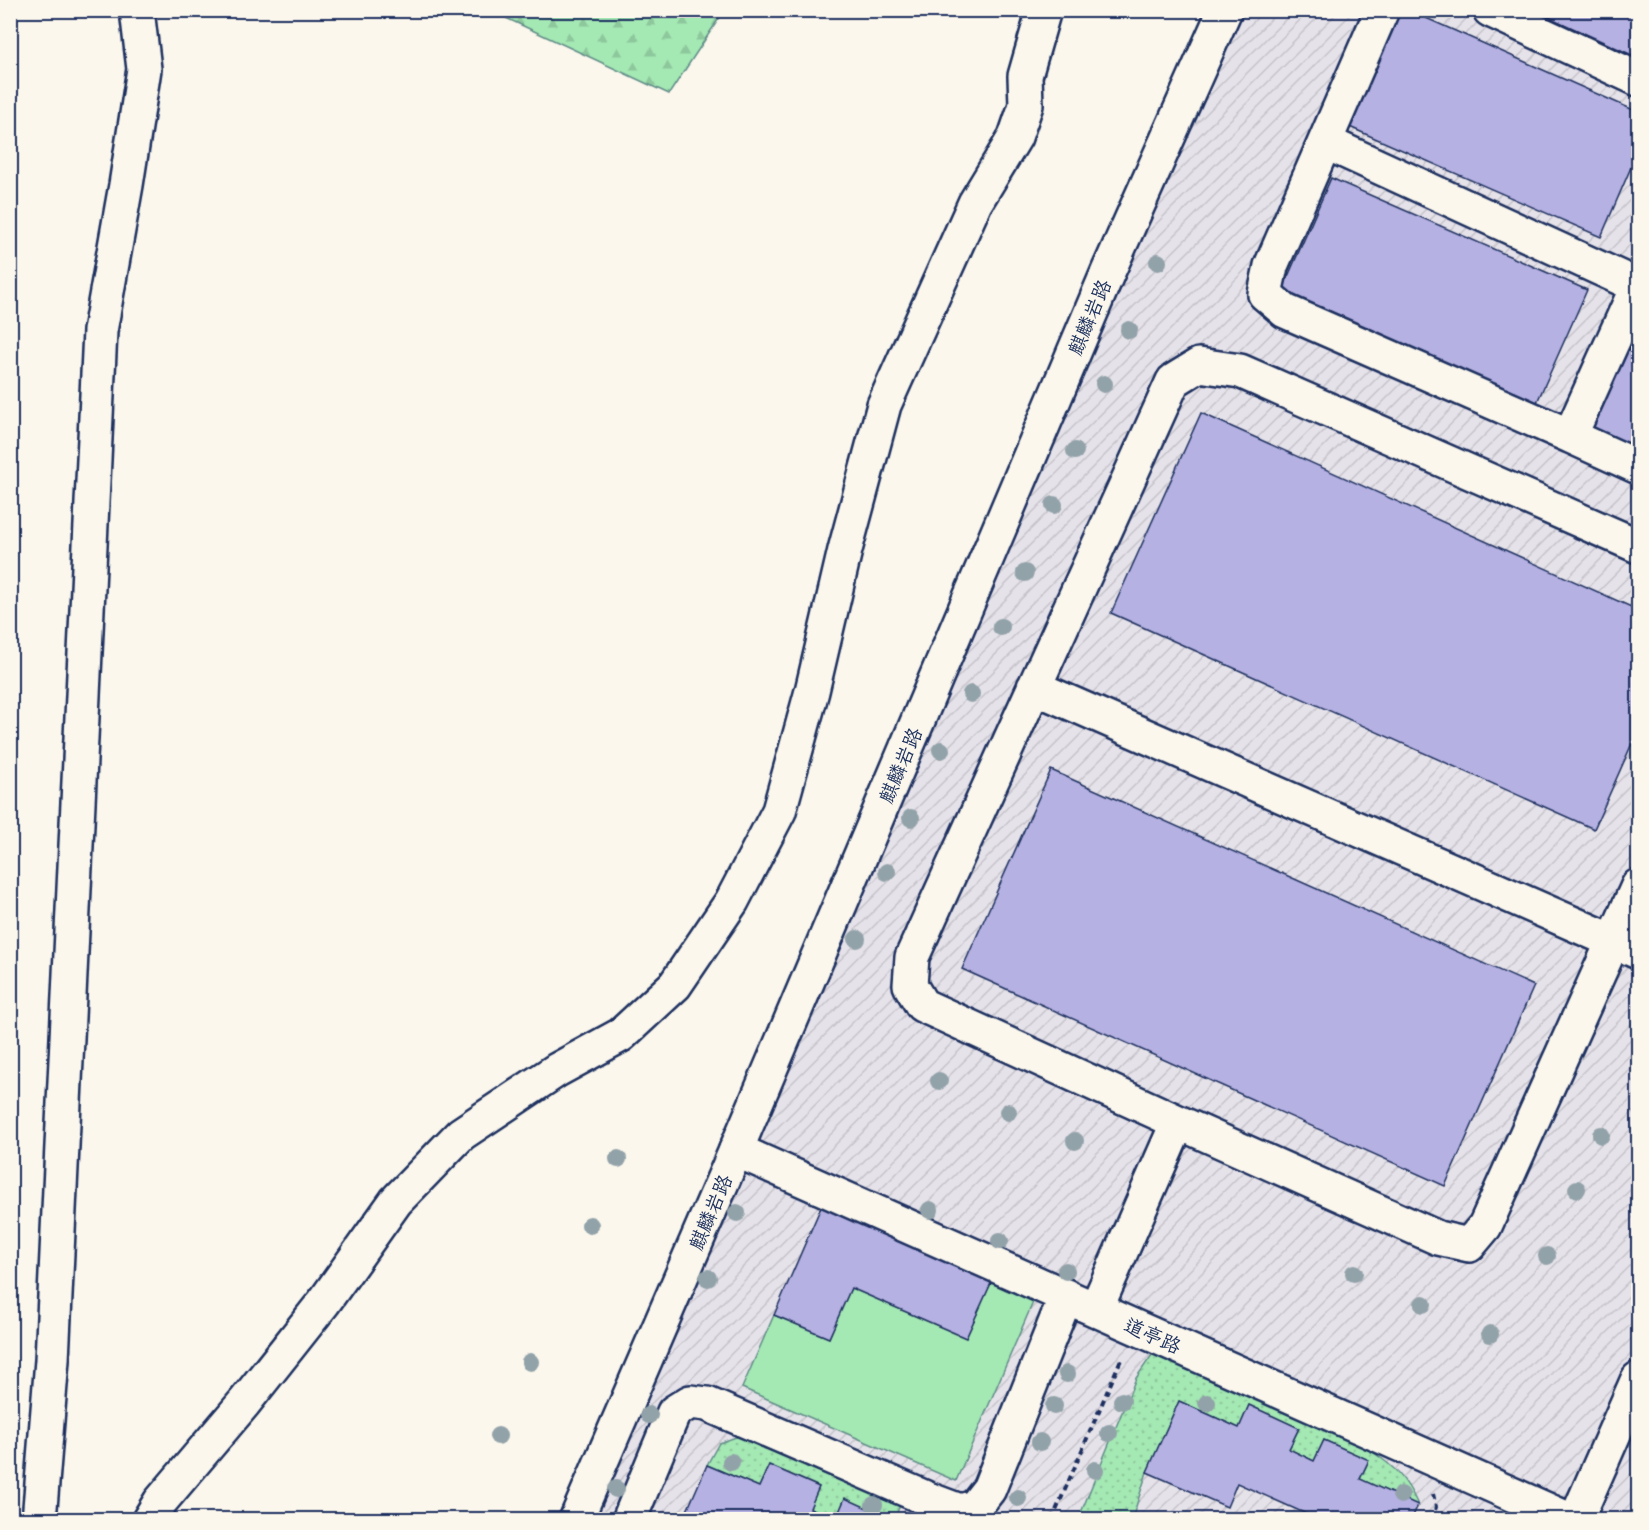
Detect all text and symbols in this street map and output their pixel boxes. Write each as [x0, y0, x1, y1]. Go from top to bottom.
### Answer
street label: 麒麟岩路 [1061, 274, 1117, 359]
street label: 麒麟岩路 [872, 722, 928, 807]
street label: 麒麟岩路 [682, 1169, 738, 1254]
street label: 道亭路 [1120, 1310, 1187, 1360]

